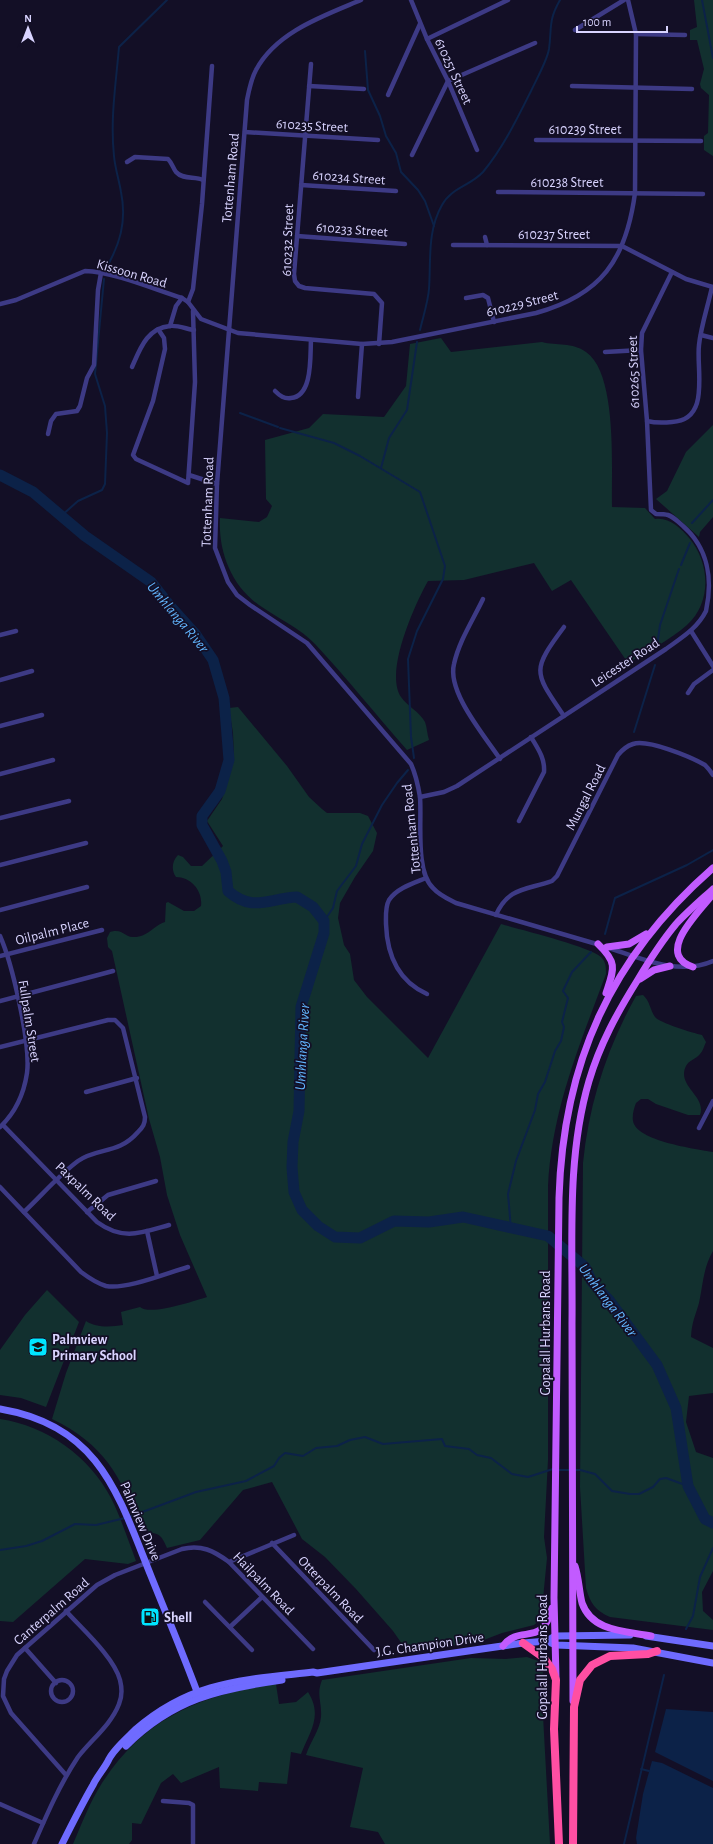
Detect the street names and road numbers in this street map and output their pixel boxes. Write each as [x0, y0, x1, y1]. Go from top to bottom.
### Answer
street label: 610251 Street [432, 36, 475, 107]
street label: 610235 Street [276, 117, 349, 135]
street label: 610239 Street [549, 123, 622, 137]
street label: Tottenham Road [220, 133, 242, 224]
street label: 610234 Street [312, 168, 386, 188]
street label: 610238 Street [531, 176, 604, 190]
street label: 610232 Street [280, 203, 296, 277]
street label: 610233 Street [316, 221, 389, 240]
street label: 610237 Street [518, 228, 591, 242]
street label: Kissoon Road [95, 257, 168, 291]
street label: 610229 Street [485, 288, 560, 320]
street label: 610265 Street [626, 335, 642, 409]
street label: Tottenham Road [199, 457, 217, 547]
street label: Leicester Road [589, 636, 662, 690]
street label: Mungal Road [563, 762, 608, 833]
street label: Tottenham Road [400, 783, 424, 874]
street label: Oilpalm Place [14, 916, 90, 948]
street label: Fullpalm Street [16, 979, 43, 1064]
street label: Paxpalm Road [52, 1160, 118, 1224]
street label: Gopalall Hurbans Road [539, 1271, 553, 1395]
street label: Palmview Drive [117, 1480, 163, 1563]
street label: Hailpalm Road [230, 1550, 296, 1618]
street label: Otterpalm Road [295, 1554, 366, 1626]
street label: Canterpalm Road [11, 1575, 92, 1648]
street label: Gopalall Hurbans Road [536, 1595, 550, 1719]
street label: J.G. Champion Drive [375, 1631, 485, 1659]

